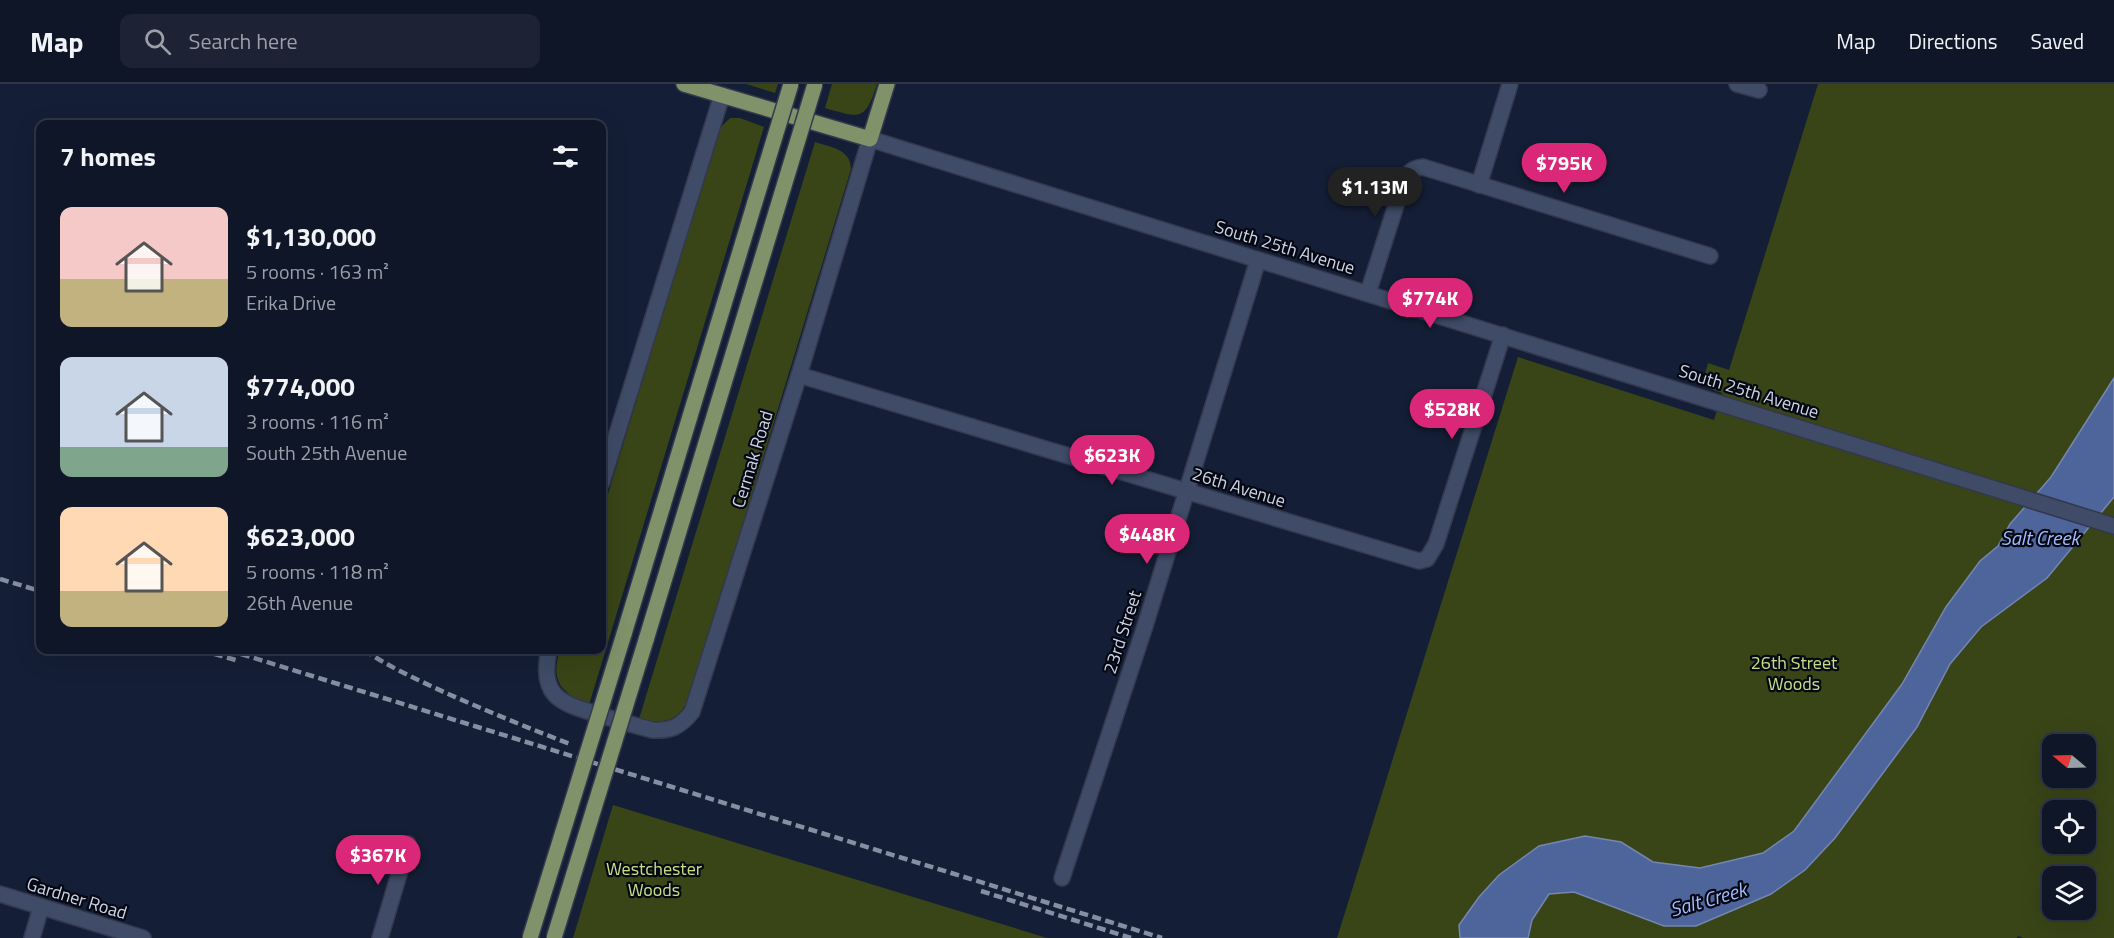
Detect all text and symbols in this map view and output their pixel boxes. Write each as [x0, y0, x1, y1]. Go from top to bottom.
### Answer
search box [120, 14, 540, 68]
text: Map [30, 20, 84, 63]
text: Search here [189, 24, 298, 58]
icon: search [141, 25, 174, 58]
text: Map [1836, 25, 1876, 57]
text: Directions [1909, 25, 1998, 57]
text: Saved [2031, 25, 2084, 57]
text: 7 homes [60, 137, 156, 176]
icon: filters [549, 140, 582, 173]
pin: $795K [1522, 143, 1606, 194]
text: $795K [1536, 147, 1592, 178]
pin: $1.13M [1326, 167, 1424, 218]
text: $1.13M [1341, 171, 1409, 202]
street label: South 25th Avenue [1212, 213, 1358, 281]
text: $1,130,000 [246, 217, 376, 256]
icon: home [108, 231, 180, 303]
text: 5 rooms · 163 m² [246, 256, 389, 287]
pin: $774K [1388, 278, 1472, 329]
text: $774K [1402, 282, 1458, 313]
text: Erika Drive [246, 287, 336, 318]
street label: South 25th Avenue [1676, 357, 1822, 425]
text: $774,000 [246, 367, 355, 406]
icon: home [108, 381, 180, 453]
pin: $528K [1410, 389, 1494, 440]
text: $528K [1424, 393, 1480, 424]
text: 3 rooms · 116 m² [246, 406, 389, 437]
street label: Cermak Road [724, 407, 780, 511]
pin: $623K [1070, 435, 1154, 486]
text: South 25th Avenue [246, 437, 407, 468]
text: $623K [1084, 439, 1140, 470]
street label: 26th Avenue [1189, 460, 1289, 514]
pin: $448K [1105, 514, 1189, 565]
text: $623,000 [246, 517, 355, 556]
text: $448K [1119, 518, 1175, 549]
water label: Salt Creek [2001, 522, 2081, 553]
icon: home [108, 531, 180, 603]
text: 5 rooms · 118 m² [246, 556, 389, 587]
street label: 23rd Street [1096, 586, 1148, 677]
text: 26th Avenue [246, 587, 353, 618]
park label: 26th Street Woods [1751, 649, 1838, 697]
north arrow [2042, 734, 2096, 788]
map controls [2042, 734, 2096, 920]
button: locate [2042, 800, 2096, 854]
pin: $367K [336, 835, 420, 886]
text: $367K [350, 839, 406, 870]
park label: Westchester Woods [606, 855, 702, 903]
button: layers [2042, 866, 2096, 920]
street label: Gardner Road [24, 870, 130, 926]
water label: Salt Creek [1666, 873, 1752, 925]

